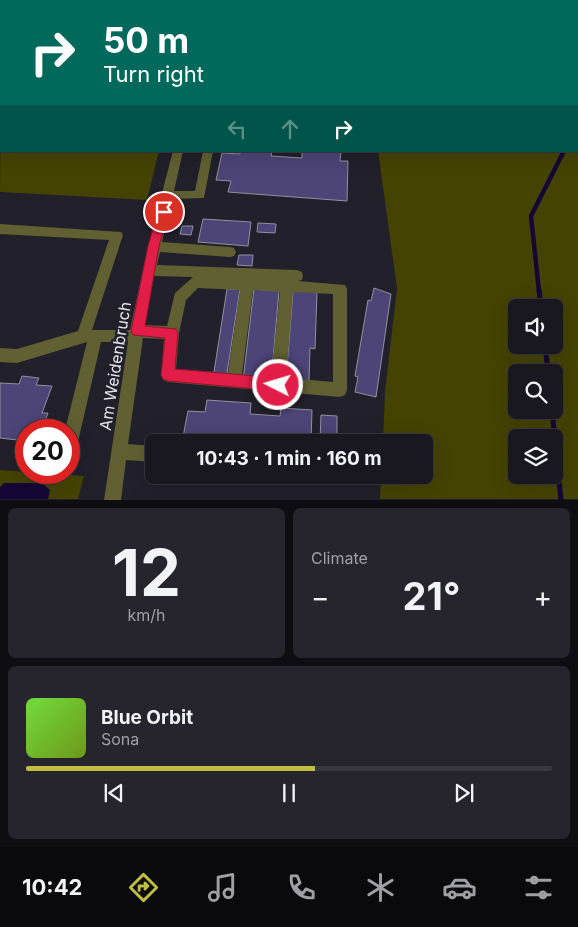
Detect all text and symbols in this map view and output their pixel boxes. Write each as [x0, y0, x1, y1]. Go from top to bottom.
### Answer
text: 50 m [103, 19, 189, 61]
icon: right [20, 20, 85, 85]
text: Turn right [103, 61, 204, 87]
icon: left [223, 115, 251, 143]
icon: ahead [276, 115, 304, 143]
icon: right [329, 115, 357, 143]
pin [143, 191, 185, 233]
icon: arrive [150, 198, 178, 226]
map controls [508, 299, 563, 484]
button: sound [508, 299, 563, 354]
street label: Am Weidenbruch [95, 300, 135, 432]
position arrow [251, 358, 303, 410]
button: search [508, 364, 563, 419]
speed limit sign: 20 [15, 419, 80, 484]
button: layers [508, 429, 563, 484]
text: 10:43 · 1 min · 160 m [196, 447, 382, 470]
text: 12 [112, 533, 181, 612]
text: Climate [311, 548, 368, 568]
text: 21° [403, 573, 460, 619]
text: − [311, 580, 330, 614]
text: + [533, 580, 552, 614]
text: km/h [127, 605, 166, 625]
text: Blue Orbit [101, 706, 193, 729]
text: Sona [101, 729, 139, 749]
icon: previous [100, 779, 128, 807]
icon: pause [275, 779, 303, 807]
icon: next [450, 779, 478, 807]
icon: directions [126, 870, 161, 905]
icon: music [205, 870, 240, 905]
icon: phone [284, 870, 319, 905]
icon: climate [363, 870, 398, 905]
icon: car [442, 870, 477, 905]
icon: filters [521, 870, 556, 905]
text: 10:42 [22, 874, 82, 900]

